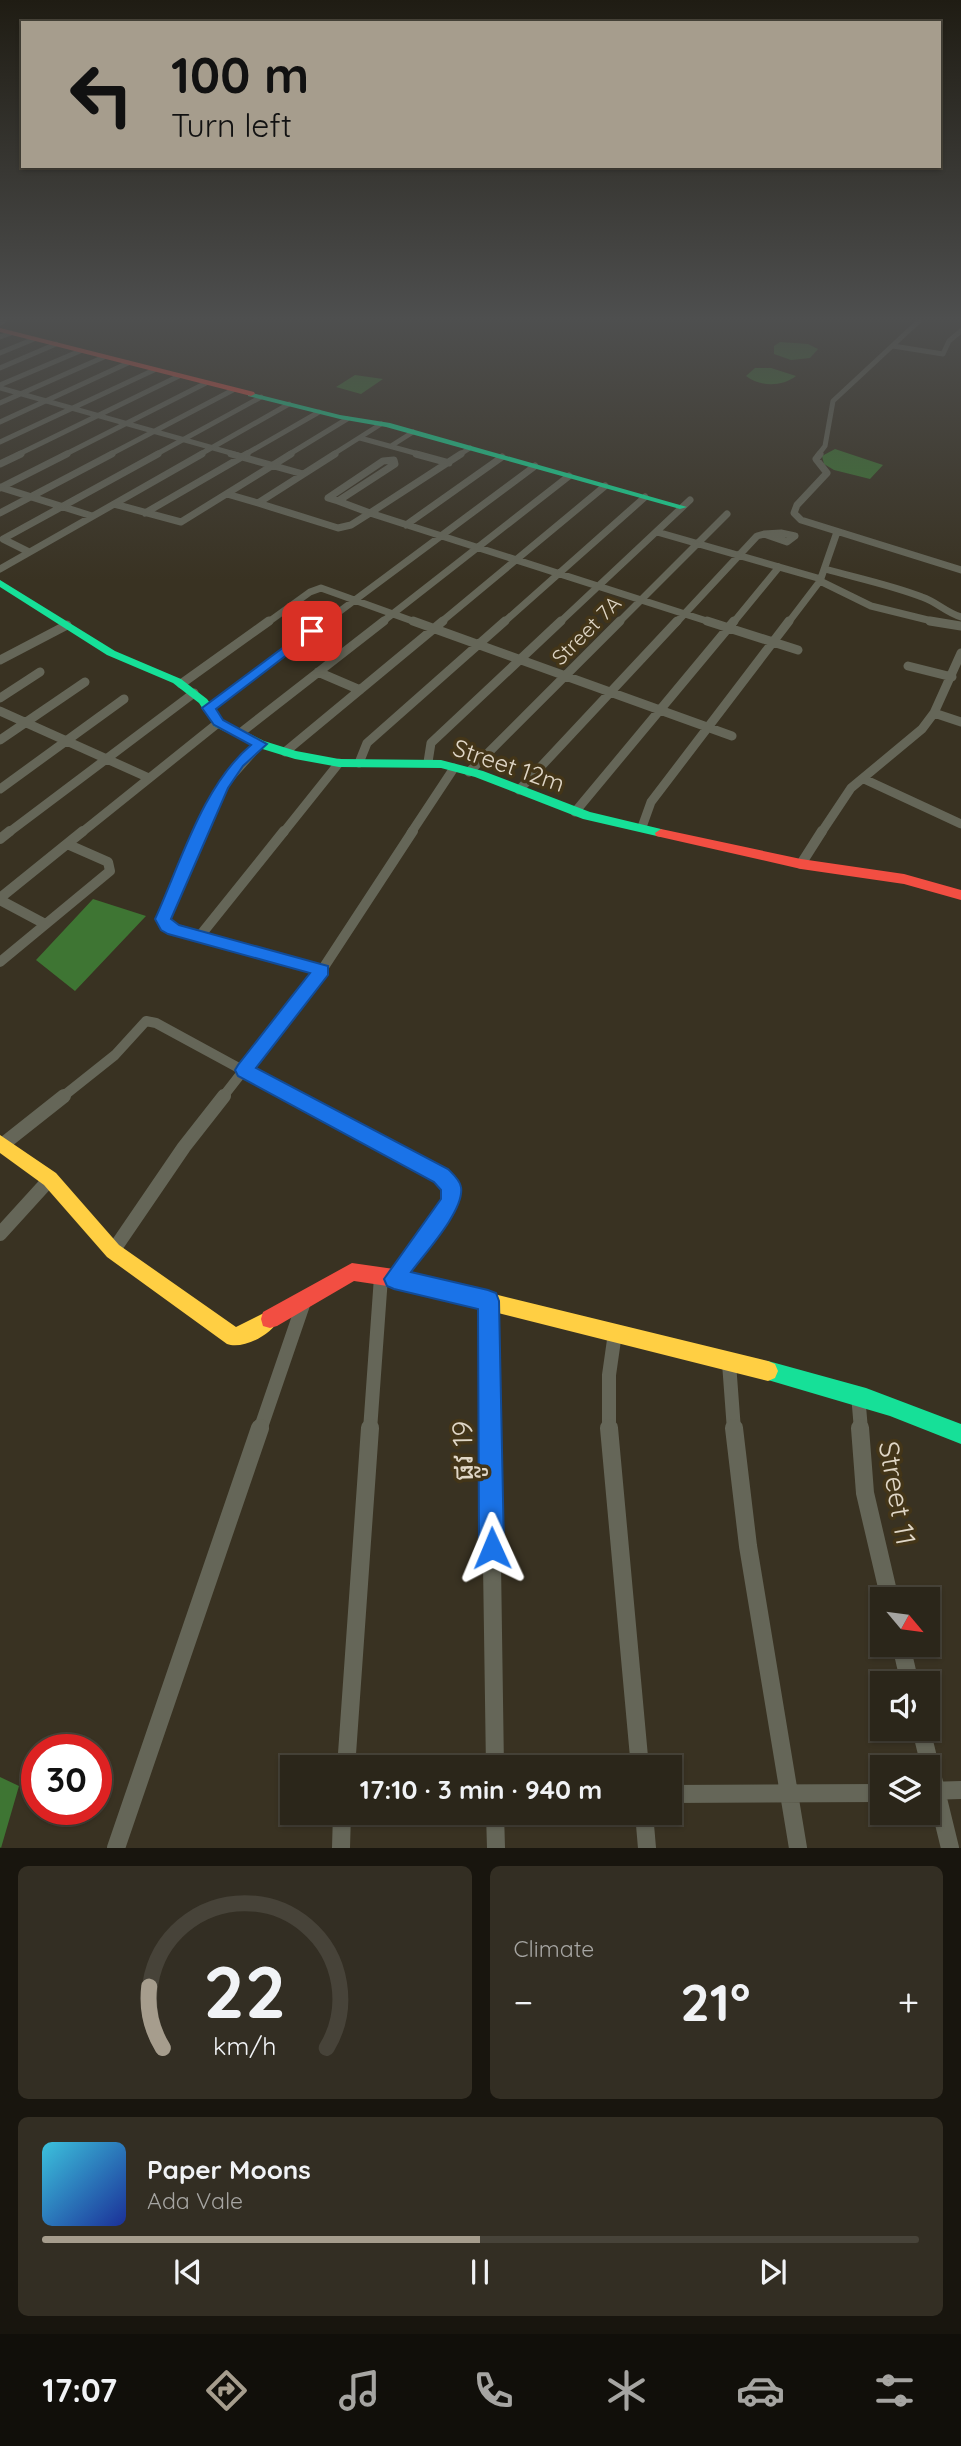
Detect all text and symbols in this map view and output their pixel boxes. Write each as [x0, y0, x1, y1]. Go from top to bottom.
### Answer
text: 100 m [171, 44, 309, 105]
icon: left [56, 49, 147, 140]
text: Turn left [171, 105, 292, 145]
street label: Street 7A [546, 590, 626, 670]
pin [282, 601, 342, 661]
icon: arrive [293, 612, 331, 650]
street label: Street 12m [449, 732, 569, 798]
street label: ផ្លូវ 19 [444, 1420, 488, 1482]
street label: Street 11 [872, 1438, 924, 1548]
position arrow [455, 1511, 529, 1585]
north arrow [870, 1587, 940, 1657]
map controls [870, 1587, 940, 1825]
button: sound [870, 1671, 940, 1741]
speed limit sign: 30 [21, 1734, 112, 1825]
button: layers [870, 1755, 940, 1825]
text: 17:10 · 3 min · 940 m [360, 1773, 602, 1806]
text: Climate [514, 1934, 594, 1963]
text: 22 [203, 1946, 286, 2037]
text: 21° [680, 1969, 751, 2034]
text: − [514, 1978, 533, 2026]
text: + [898, 1978, 919, 2026]
text: km/h [213, 2030, 276, 2061]
text: Paper Moons [147, 2153, 311, 2186]
text: Ada Vale [147, 2186, 243, 2215]
icon: previous [169, 2253, 207, 2291]
icon: pause [461, 2253, 499, 2291]
icon: next [754, 2253, 792, 2291]
icon: directions [202, 2366, 251, 2415]
icon: music [335, 2366, 384, 2415]
icon: phone [469, 2366, 518, 2415]
icon: climate [602, 2366, 651, 2415]
icon: car [736, 2366, 785, 2415]
icon: filters [870, 2366, 919, 2415]
text: 17:07 [42, 2370, 117, 2410]

